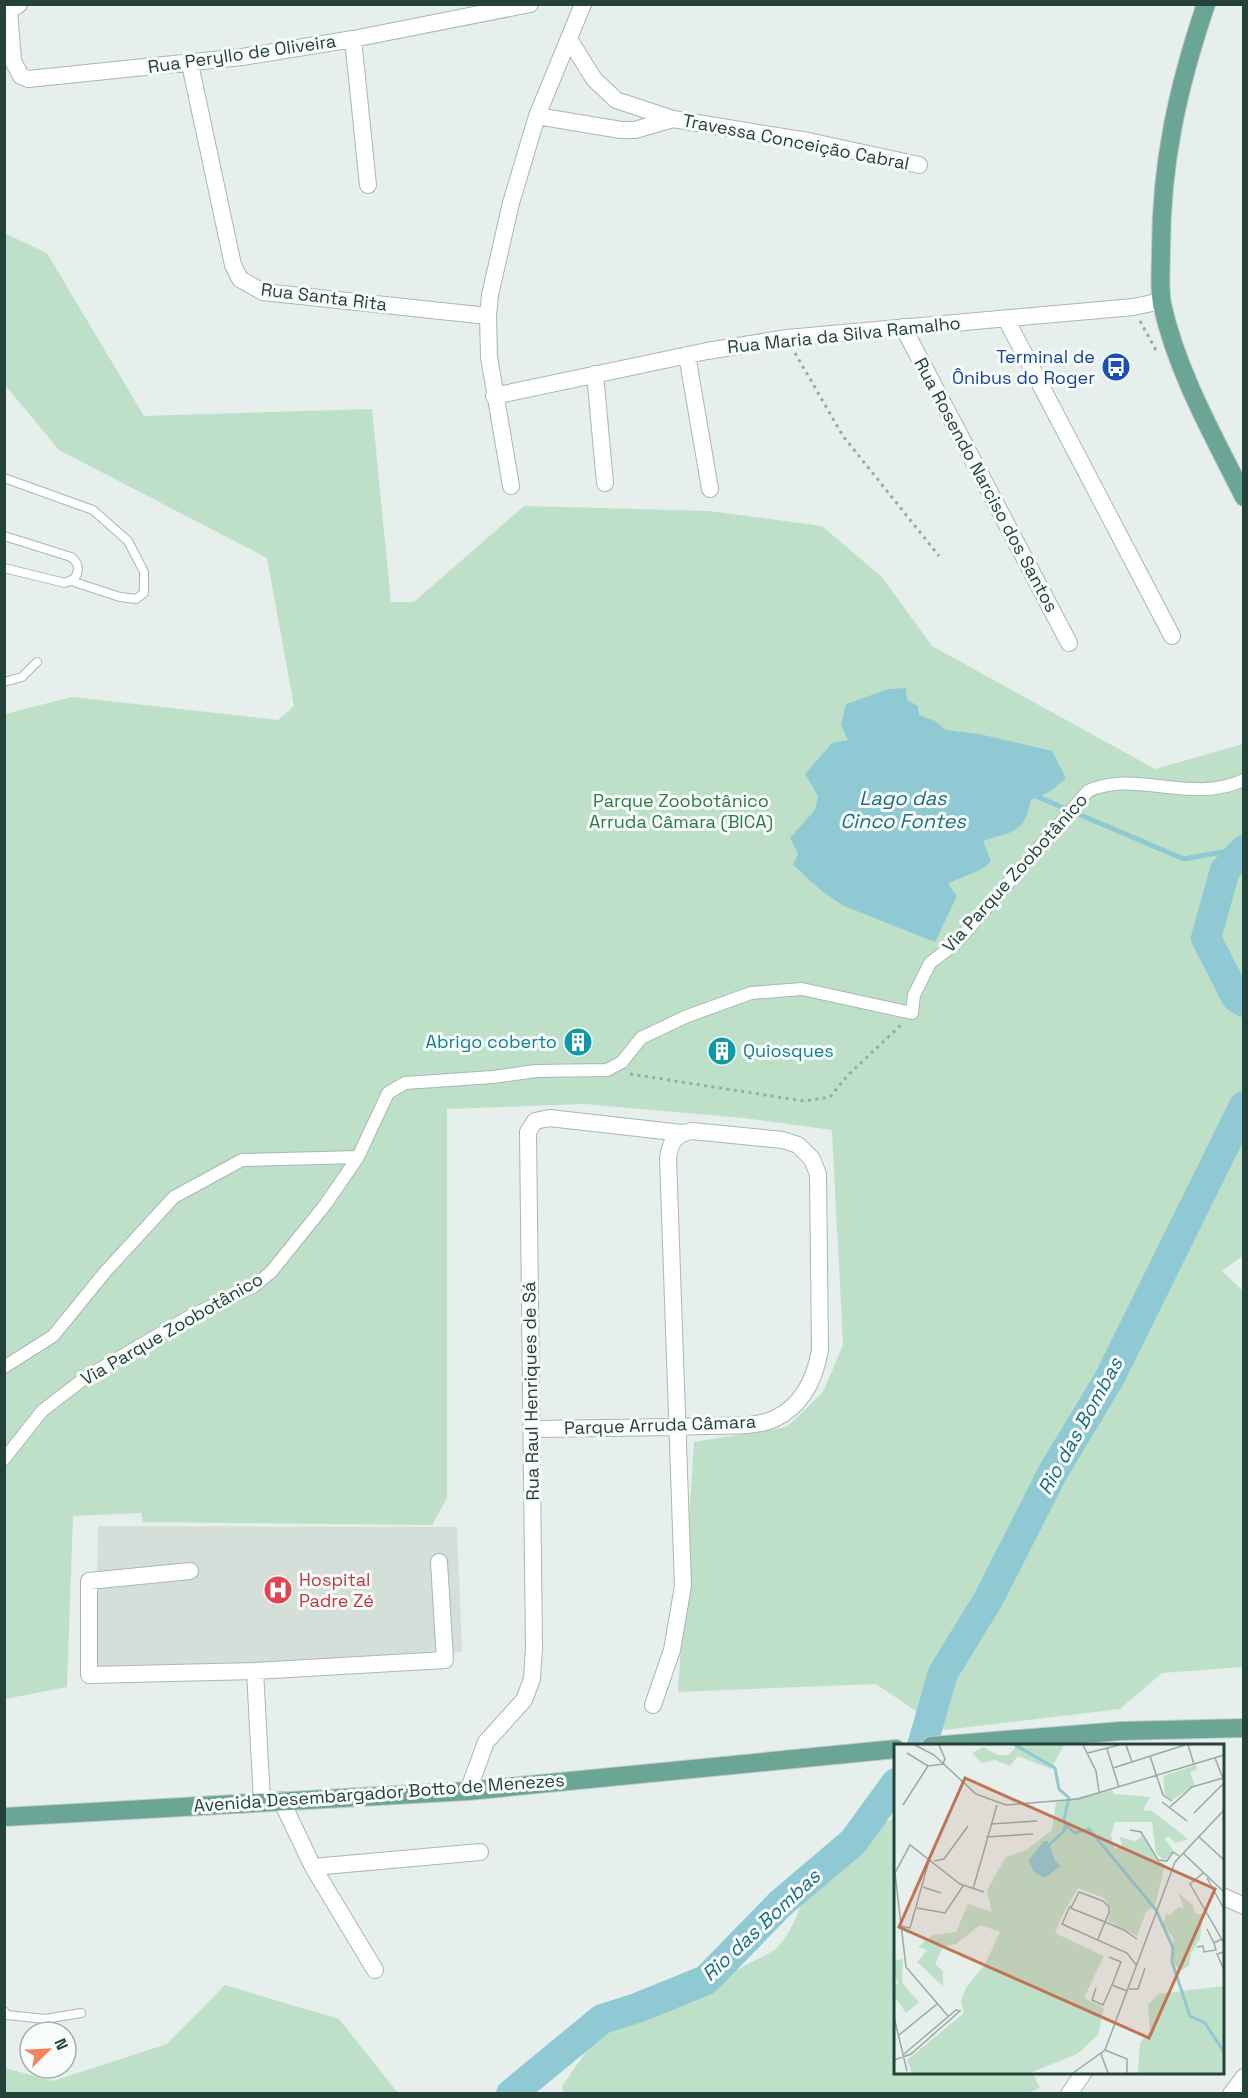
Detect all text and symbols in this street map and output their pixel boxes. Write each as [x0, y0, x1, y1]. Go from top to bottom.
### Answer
street label: Rua Peryllo de Oliveira [146, 29, 338, 78]
street label: Travessa Conceição Cabral [681, 108, 911, 175]
street label: Rua Santa Rita [260, 277, 389, 316]
street label: Rua Maria da Silva Ramalho [726, 311, 962, 358]
place label: Terminal de Ônibus do Roger [952, 345, 1095, 389]
bus stop icon: Terminal de Ônibus do Roger [1100, 351, 1132, 383]
street label: Rua Rosendo Narciso dos Santos [909, 354, 1064, 616]
water label: Lago das Cinco Fontes [840, 785, 967, 834]
street label: Via Parque Zoobotânico [937, 788, 1092, 957]
park label: Parque Zoobotânico Arruda Câmara (BICA) [589, 789, 773, 833]
building icon: Abrigo coberto [562, 1026, 594, 1058]
place label: Abrigo coberto [426, 1030, 557, 1053]
building icon: Quiosques [706, 1035, 738, 1067]
place label: Quiosques [743, 1039, 834, 1062]
street label: Via Parque Zoobotânico [77, 1267, 267, 1390]
street label: Rua Raul Henriques de Sá [517, 1281, 544, 1501]
water label: Rio das Bombas [1032, 1352, 1129, 1499]
street label: Parque Arruda Câmara [564, 1410, 756, 1439]
place label: Hospital Padre Zé [299, 1568, 374, 1612]
hospital icon: Hospital Padre Zé [262, 1574, 294, 1606]
inset map [894, 1744, 1224, 2074]
street label: Avenida Desembargador Botto de Menezes [193, 1768, 565, 1817]
water label: Rio das Bombas [696, 1862, 827, 1987]
north arrow [18, 2020, 78, 2080]
text: N [49, 2035, 73, 2053]

